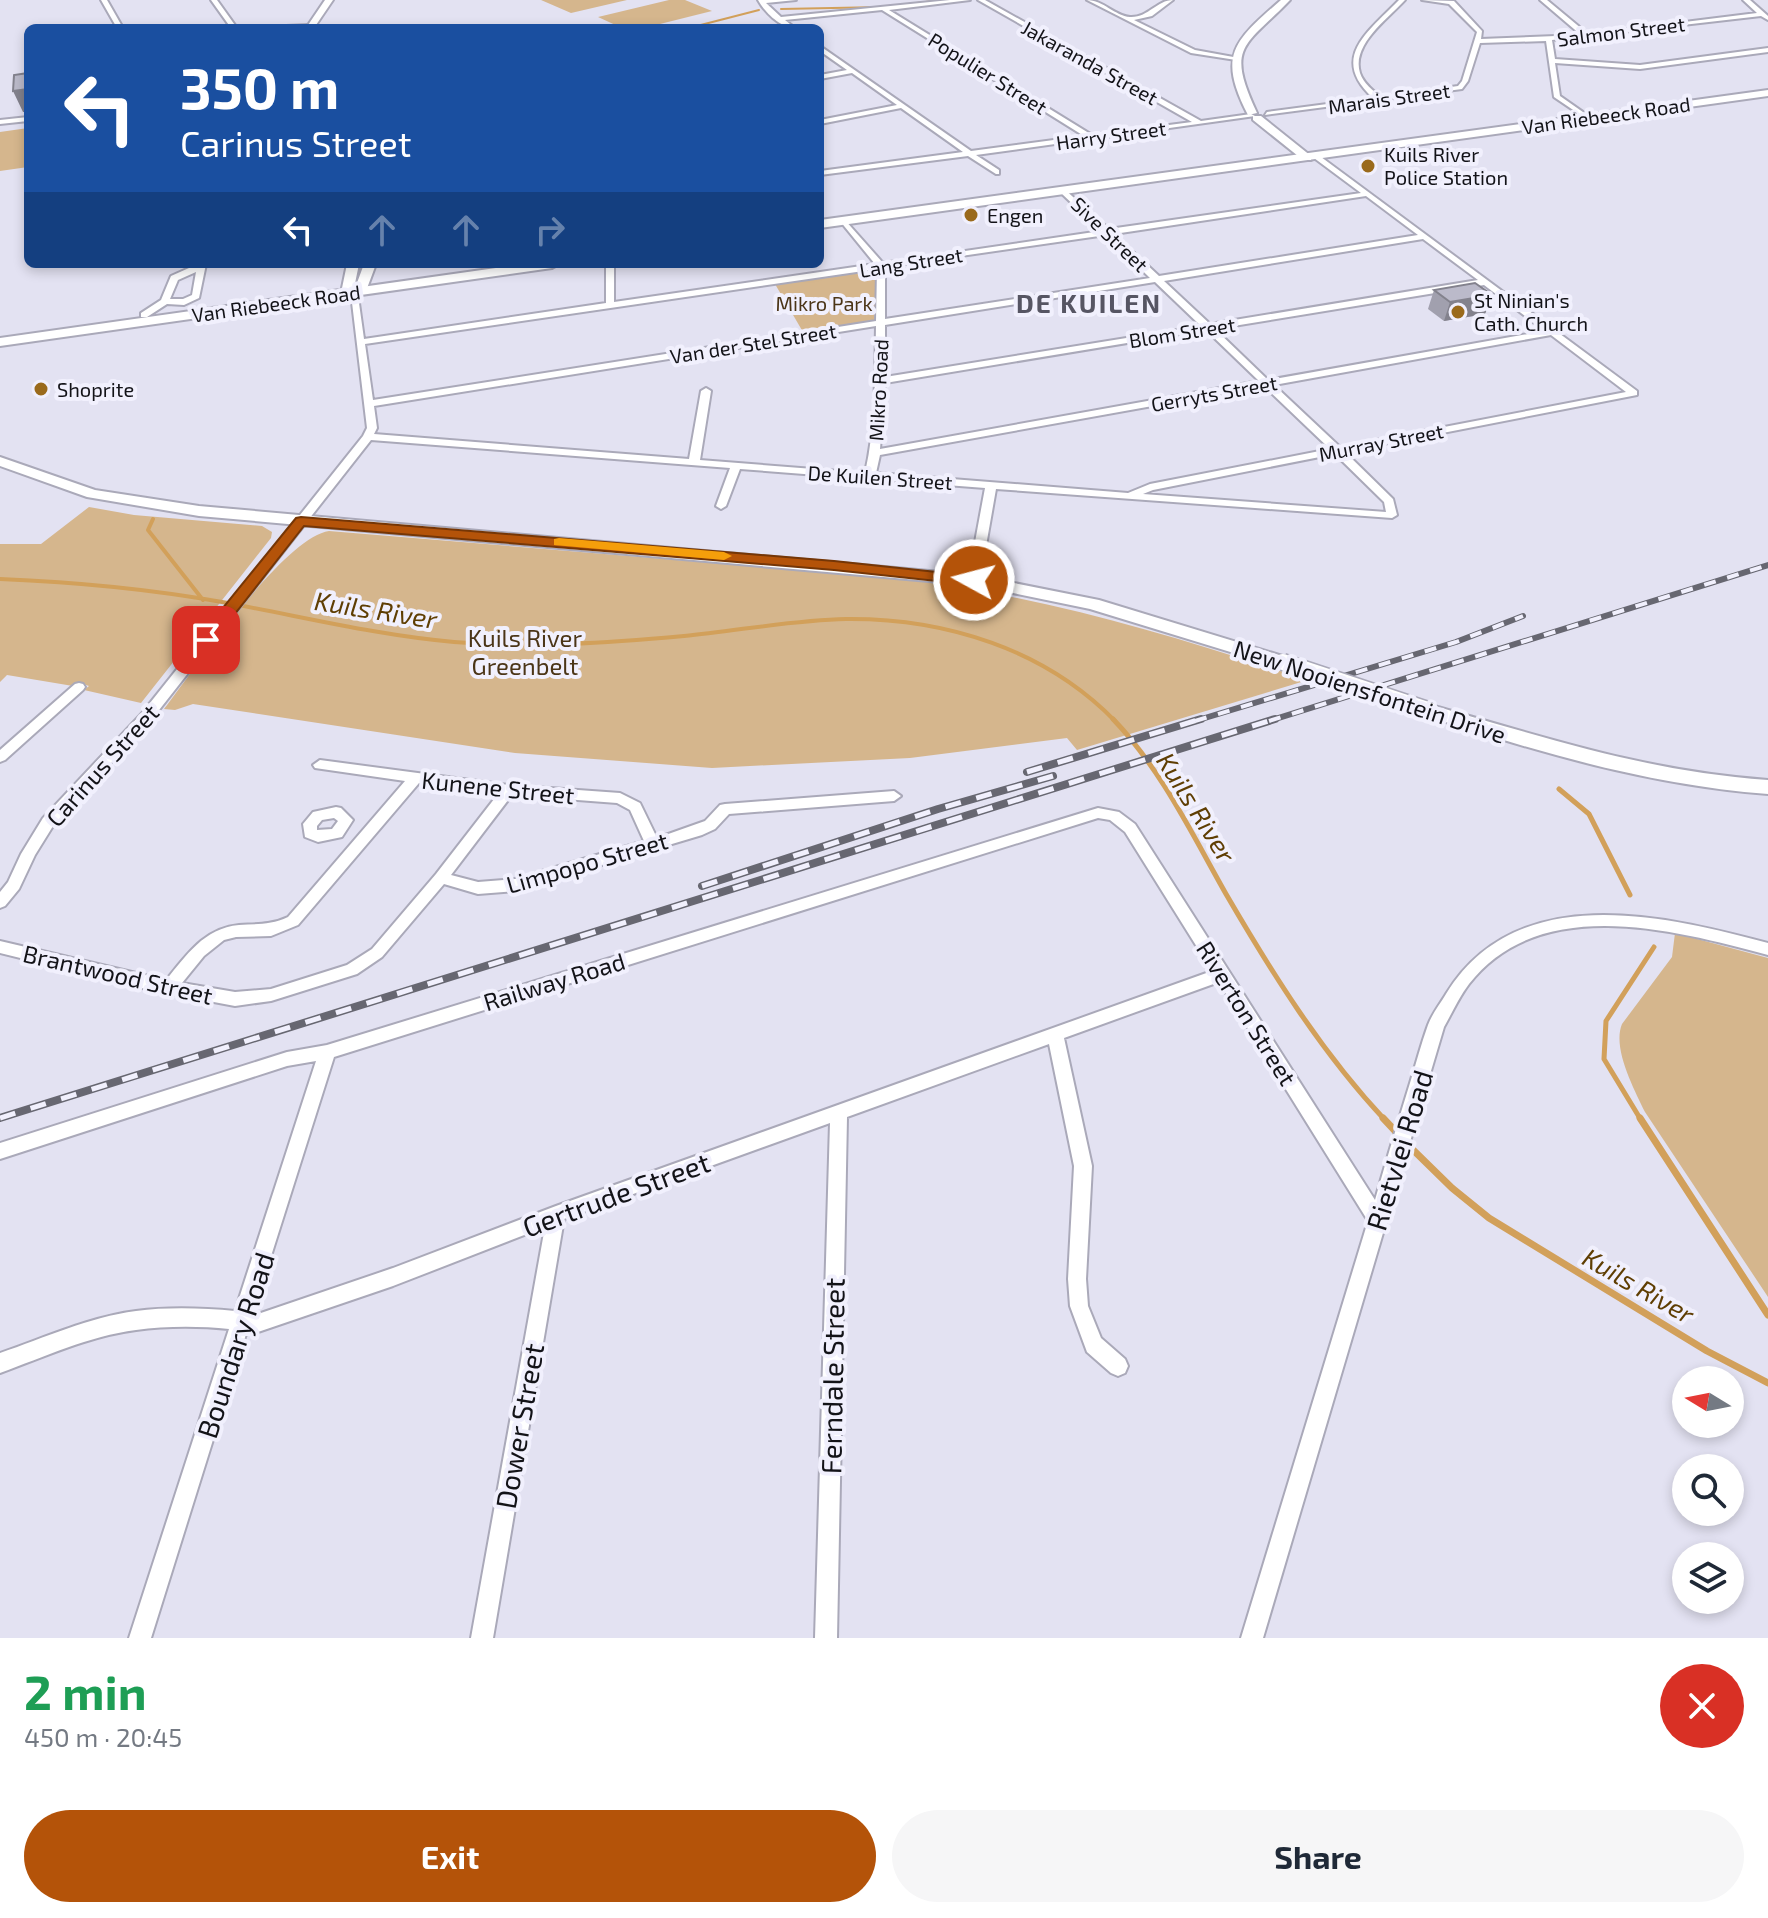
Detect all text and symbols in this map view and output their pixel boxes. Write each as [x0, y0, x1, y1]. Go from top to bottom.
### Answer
street label: Salmon Street [1556, 11, 1687, 51]
street label: Jakaranda Street [1018, 15, 1163, 110]
street label: Populier Street [924, 27, 1052, 119]
text: 350 m [180, 53, 339, 120]
icon: left [48, 56, 152, 160]
street label: Marais Street [1327, 78, 1452, 118]
street label: Van Riebeeck Road [1520, 91, 1692, 139]
street label: Harry Street [1055, 115, 1168, 155]
text: Carinus Street [180, 121, 411, 164]
place label: Kuils River Police Station [1384, 142, 1508, 189]
marker: Kuils River Police Station [1359, 157, 1377, 175]
street label: Sive Street [1067, 192, 1154, 277]
place label: Engen [987, 203, 1043, 227]
marker: Engen [962, 206, 980, 224]
icon: left [276, 208, 320, 252]
icon: ahead [360, 208, 404, 252]
icon: ahead [444, 208, 488, 252]
icon: right [528, 208, 572, 252]
street label: Lang Street [858, 242, 965, 282]
street label: Van Riebeeck Road [190, 279, 362, 327]
district label: DE KUILEN [1016, 287, 1162, 318]
place label: St Ninian's Cath. Church [1474, 288, 1588, 335]
park label: Mikro Park [775, 291, 873, 315]
marker: St Ninian's Cath. Church [1449, 303, 1467, 321]
street label: Blom Street [1127, 312, 1237, 352]
street label: Van der Stel Street [668, 318, 838, 368]
street label: Mikro Road [863, 338, 893, 442]
street label: Gerryts Street [1149, 370, 1279, 416]
place label: Shoprite [57, 377, 134, 401]
marker: Shoprite [32, 380, 50, 398]
street label: Murray Street [1317, 418, 1446, 466]
street label: De Kuilen Street [807, 460, 953, 494]
position arrow [932, 538, 1016, 622]
water label: Kuils River [313, 584, 440, 634]
pin [172, 606, 240, 674]
icon: arrive [184, 618, 228, 662]
park label: Kuils River Greenbelt [468, 623, 583, 680]
street label: New Nooiensfontein Drive [1230, 633, 1510, 749]
street label: Carinus Street [40, 698, 164, 832]
water label: Kuils River [1151, 746, 1243, 868]
street label: Kunene Street [420, 765, 576, 809]
street label: Limpopo Street [503, 825, 671, 899]
street label: Riverton Street [1191, 936, 1303, 1090]
street label: Brantwood Street [20, 938, 216, 1010]
street label: Railway Road [480, 946, 628, 1016]
street label: Rietvlei Road [1359, 1066, 1439, 1234]
street label: Gertrude Street [518, 1144, 714, 1244]
water label: Kuils River [1578, 1241, 1701, 1330]
street label: Boundary Road [189, 1248, 281, 1442]
street label: Ferndale Street [813, 1278, 851, 1474]
street label: Dower Street [488, 1341, 550, 1511]
north arrow [1672, 1366, 1744, 1438]
map controls [1672, 1366, 1744, 1614]
button: search [1672, 1454, 1744, 1526]
button: layers [1672, 1542, 1744, 1614]
text: 2 min [24, 1662, 147, 1720]
button: close [1660, 1664, 1744, 1748]
text: 450 m · 20:45 [24, 1721, 182, 1752]
button: Exit [24, 1810, 876, 1902]
button: Share [892, 1810, 1744, 1902]

